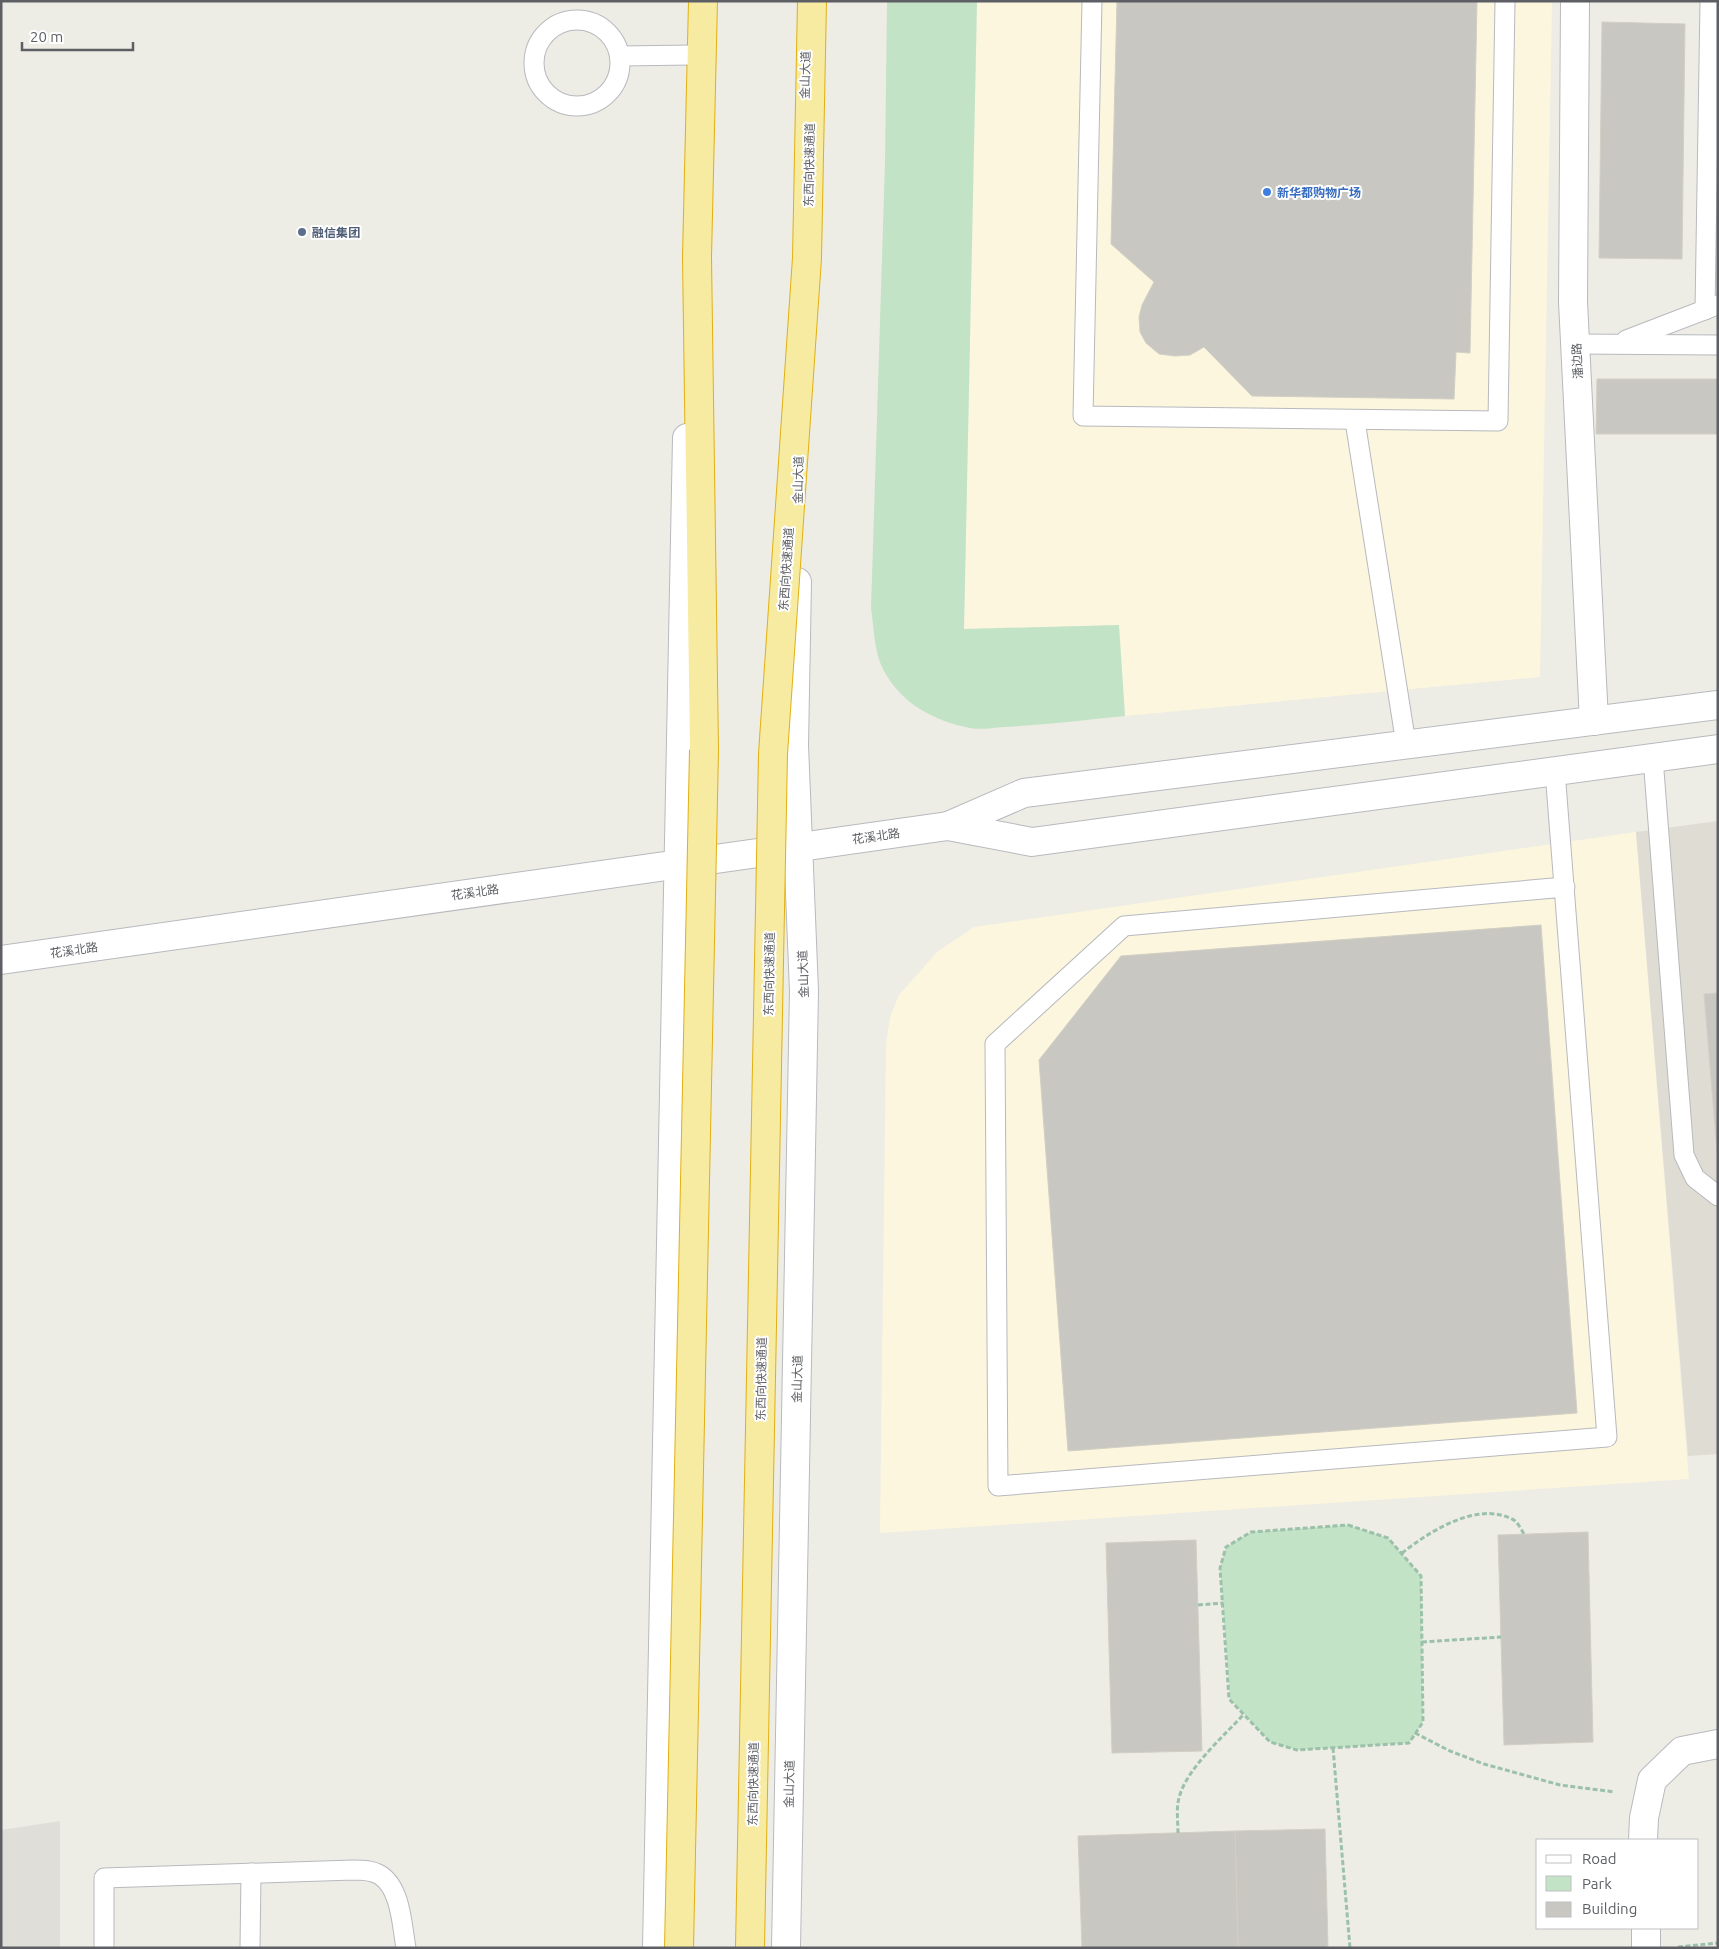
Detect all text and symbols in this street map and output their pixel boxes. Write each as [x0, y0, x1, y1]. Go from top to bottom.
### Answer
scale bar [22, 20, 134, 52]
text: 20 m [30, 28, 63, 45]
street label: 金山大道 [798, 51, 812, 99]
street label: 东西向快速通道 [802, 123, 816, 207]
marker: 新华都购物广场 [1261, 186, 1273, 198]
place label: 新华都购物广场 [1277, 186, 1361, 199]
marker: 融信集团 [296, 226, 308, 238]
place label: 融信集团 [312, 226, 360, 239]
street label: 潘边路 [1570, 343, 1584, 379]
street label: 金山大道 [791, 456, 805, 504]
street label: 东西向快速通道 [777, 527, 795, 611]
street label: 花溪北路 [851, 826, 901, 846]
street label: 花溪北路 [450, 882, 500, 902]
street label: 东西向快速通道 [762, 932, 776, 1016]
street label: 花溪北路 [49, 940, 99, 960]
street label: 金山大道 [796, 950, 810, 998]
street label: 东西向快速通道 [754, 1337, 768, 1421]
street label: 金山大道 [790, 1355, 804, 1403]
street label: 东西向快速通道 [746, 1742, 760, 1826]
street label: 金山大道 [782, 1760, 796, 1808]
legend [1536, 1839, 1699, 1929]
text: Road [1582, 1850, 1617, 1867]
text: Park [1582, 1875, 1612, 1892]
text: Building [1582, 1900, 1637, 1917]

